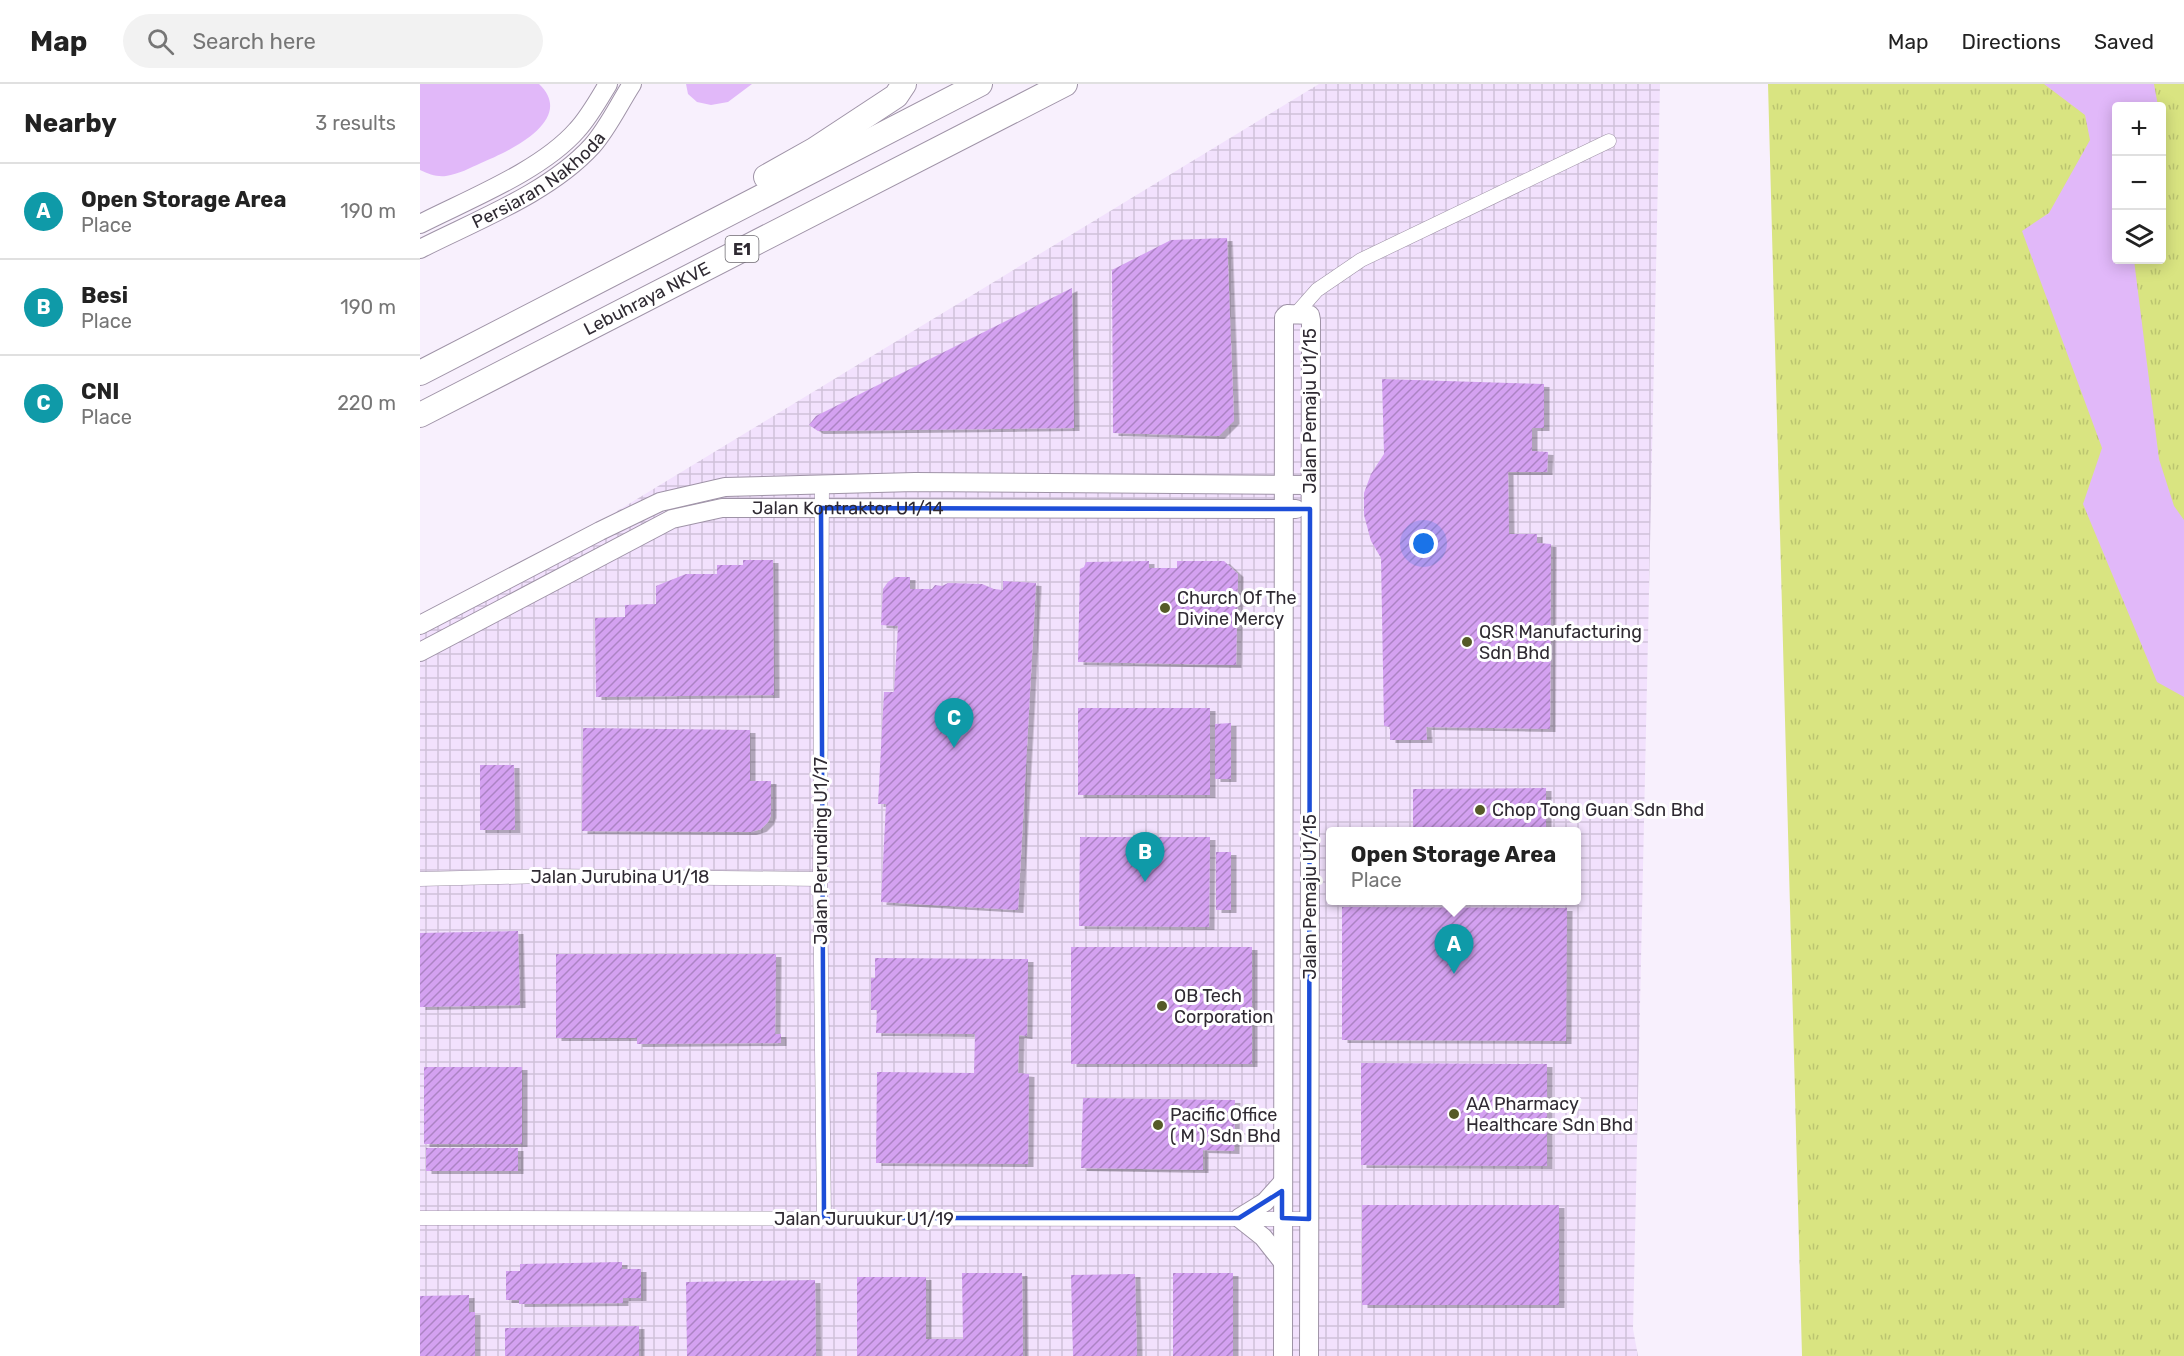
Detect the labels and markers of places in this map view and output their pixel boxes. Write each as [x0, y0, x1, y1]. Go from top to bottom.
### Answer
place label: Church Of The Divine Mercy [1177, 587, 1297, 630]
marker: Church Of The Divine Mercy [1158, 601, 1172, 615]
place label: QSR Manufacturing Sdn Bhd [1479, 621, 1642, 664]
marker: QSR Manufacturing Sdn Bhd [1460, 635, 1474, 649]
pin: C [934, 698, 974, 748]
place label: Chop Tong Guan Sdn Bhd [1492, 799, 1704, 821]
marker: Chop Tong Guan Sdn Bhd [1473, 803, 1487, 817]
pin: B [1126, 832, 1164, 882]
pin: A [1434, 924, 1474, 974]
place label: OB Tech Corporation [1174, 985, 1273, 1028]
marker: OB Tech Corporation [1155, 999, 1169, 1013]
place label: AA Pharmacy Healthcare Sdn Bhd [1466, 1093, 1633, 1136]
place label: Pacific Office ( M ) Sdn Bhd [1170, 1104, 1281, 1147]
marker: AA Pharmacy Healthcare Sdn Bhd [1447, 1107, 1461, 1121]
marker: Pacific Office ( M ) Sdn Bhd [1151, 1118, 1165, 1132]

